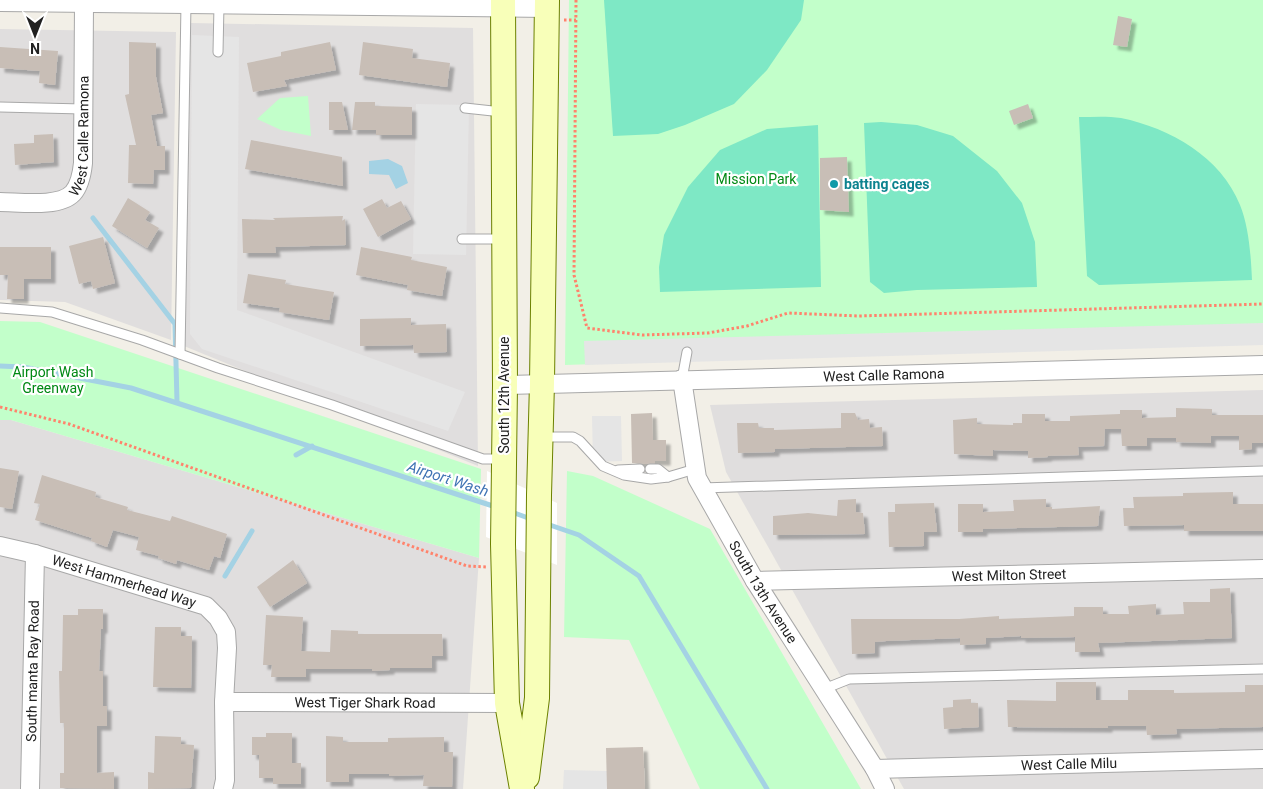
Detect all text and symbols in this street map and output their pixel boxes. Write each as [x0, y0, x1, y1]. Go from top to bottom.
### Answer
north arrow [10, 10, 60, 60]
text: N [30, 40, 40, 56]
street label: West Calle Ramona [65, 76, 92, 199]
park label: Mission Park [716, 171, 797, 187]
place label: batting cages [844, 176, 929, 192]
marker: batting cages [828, 178, 840, 190]
street label: South 12th Avenue [496, 336, 512, 454]
park label: Airport Wash Greenway [12, 364, 94, 396]
street label: West Calle Ramona [823, 365, 945, 385]
water label: Airport Wash [404, 457, 491, 501]
street label: South 13th Avenue [726, 538, 801, 646]
street label: West Hammerhead Way [50, 552, 198, 611]
street label: West Milton Street [951, 566, 1067, 584]
street label: South manta Ray Road [23, 600, 42, 742]
street label: West Tiger Shark Road [294, 694, 436, 711]
street label: West Calle Milu [1021, 755, 1117, 773]

